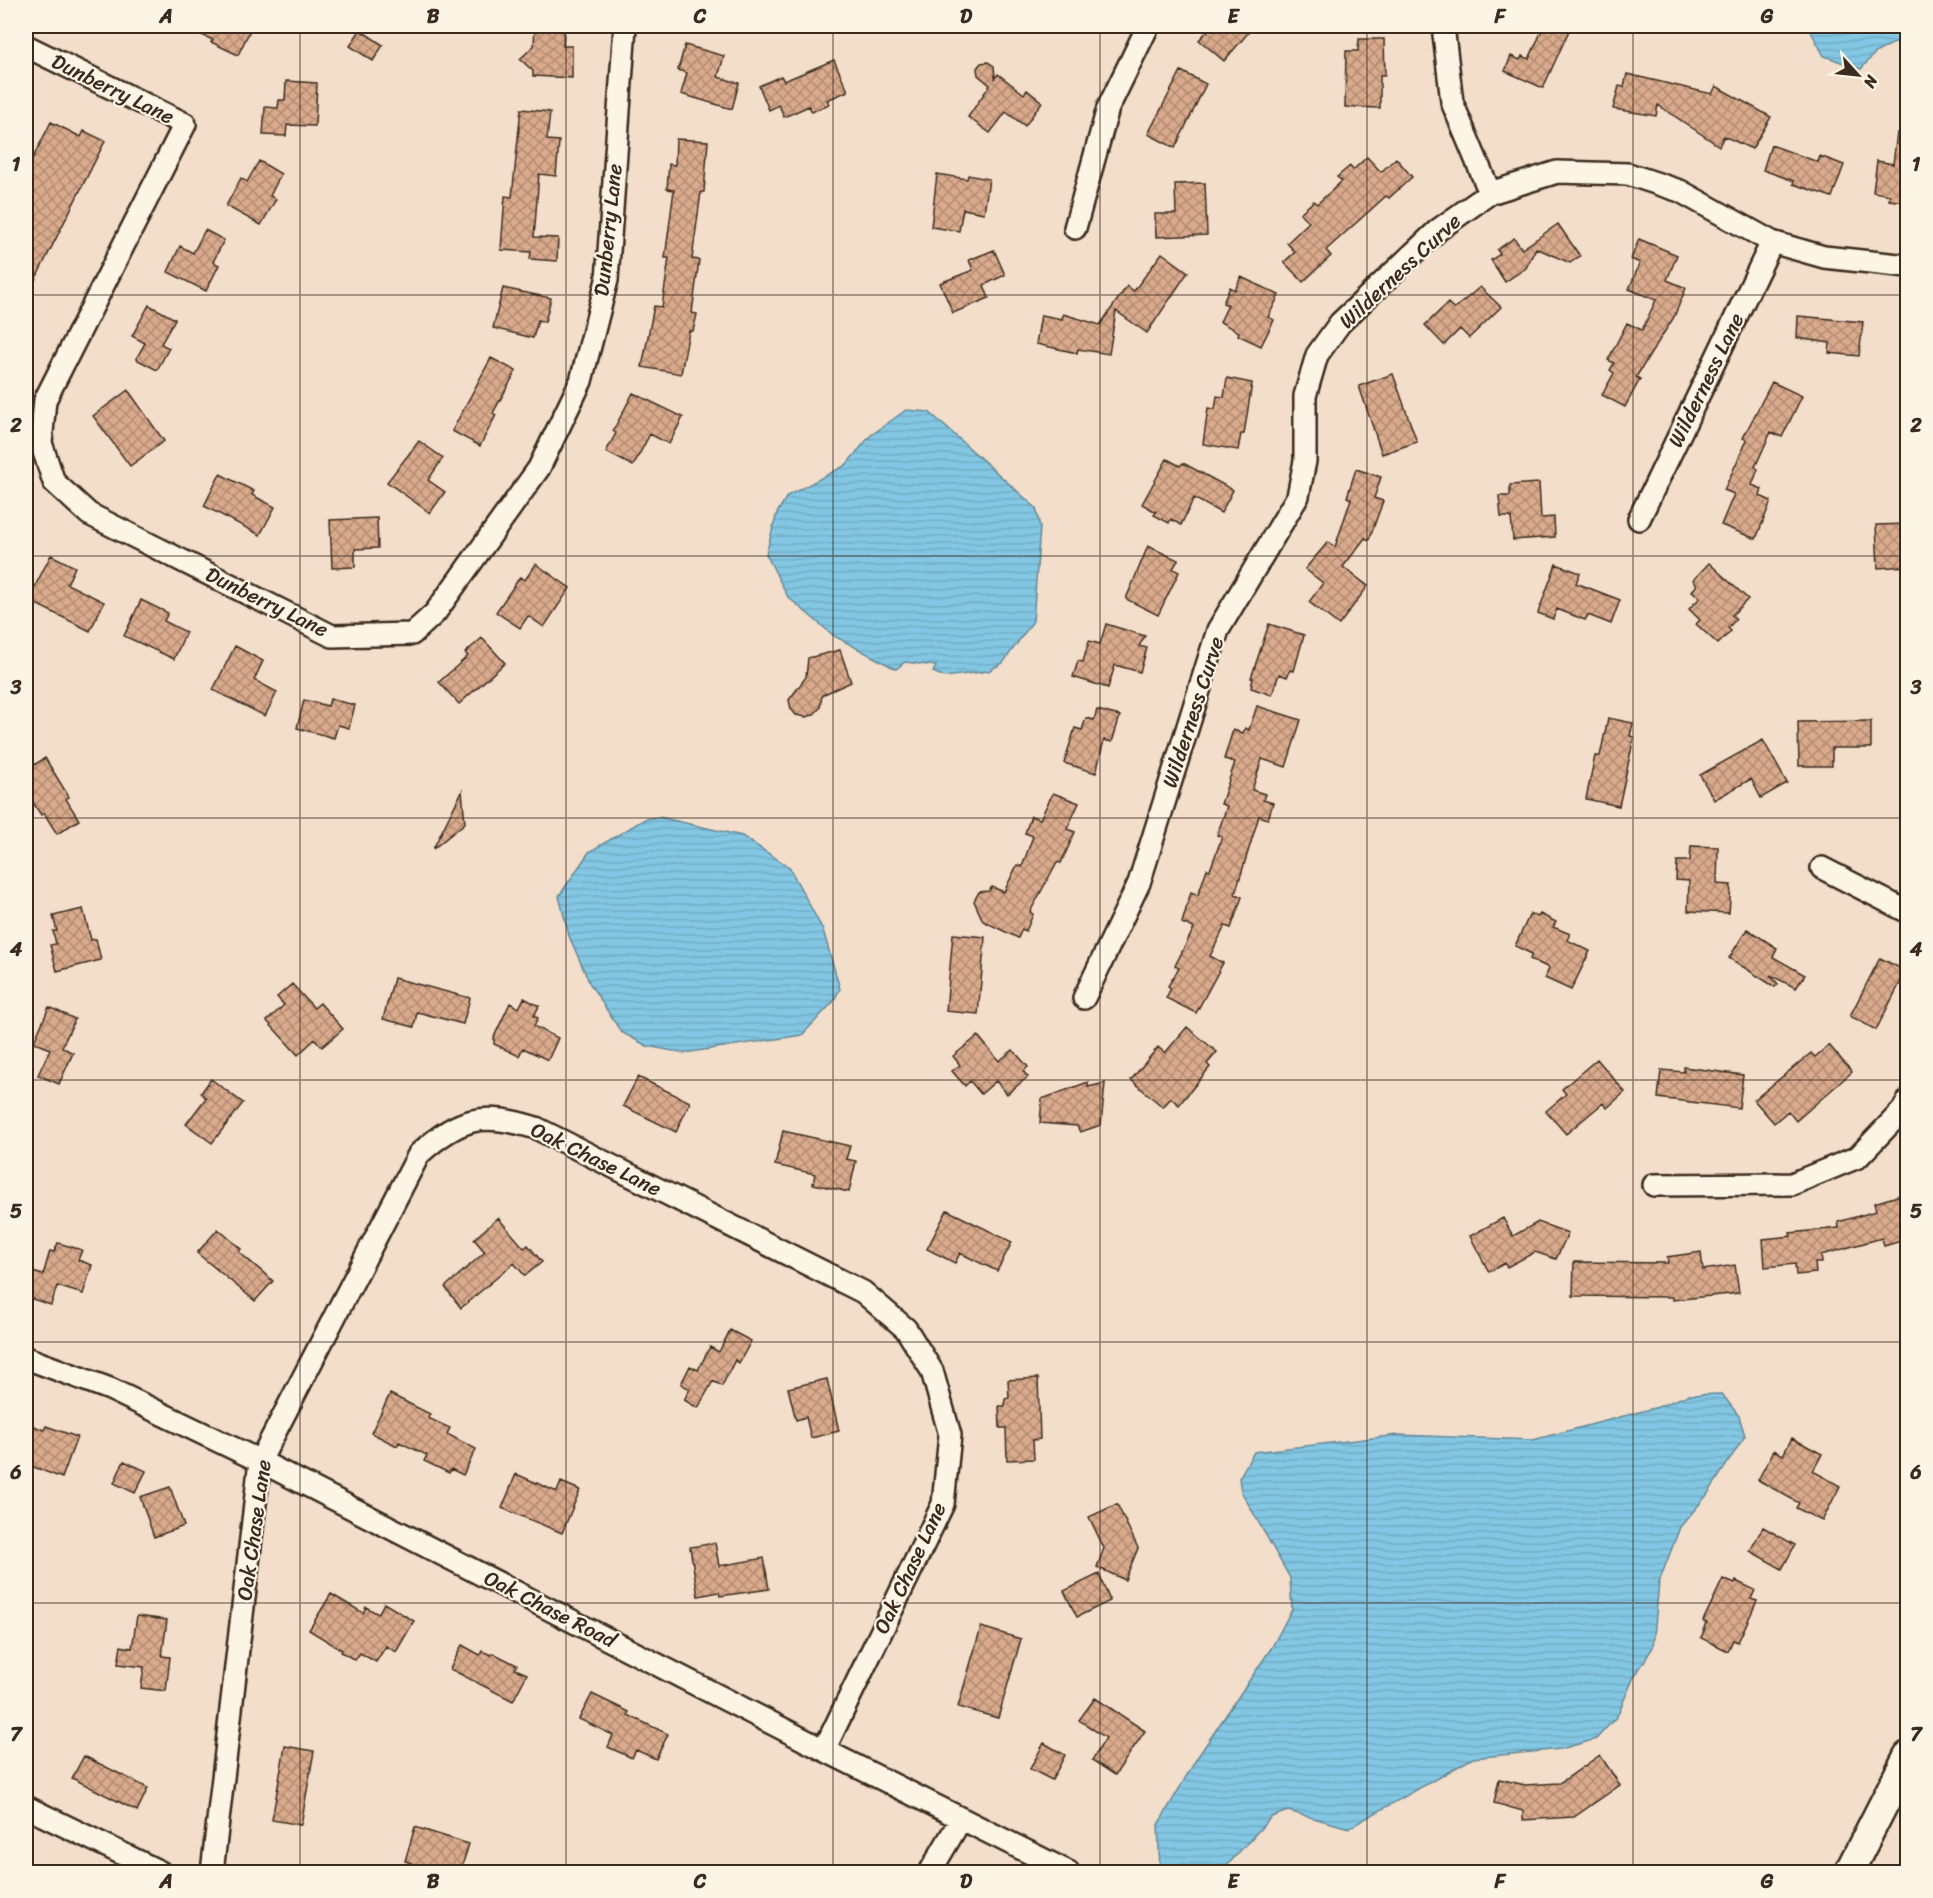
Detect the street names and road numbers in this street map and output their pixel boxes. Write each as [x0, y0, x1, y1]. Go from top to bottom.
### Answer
street label: Dunberry Lane [45, 43, 181, 135]
street label: Dunberry Lane [582, 162, 634, 298]
street label: Wilderness Curve [1330, 203, 1471, 338]
street label: Wilderness Lane [1657, 306, 1755, 454]
street label: Dunberry Lane [199, 556, 335, 648]
street label: Wilderness Curve [1151, 631, 1235, 793]
street label: Oak Chase Lane [524, 1111, 668, 1207]
street label: Oak Chase Lane [225, 1457, 283, 1603]
street label: Oak Chase Lane [863, 1495, 957, 1640]
street label: Oak Chase Road [477, 1559, 625, 1660]

